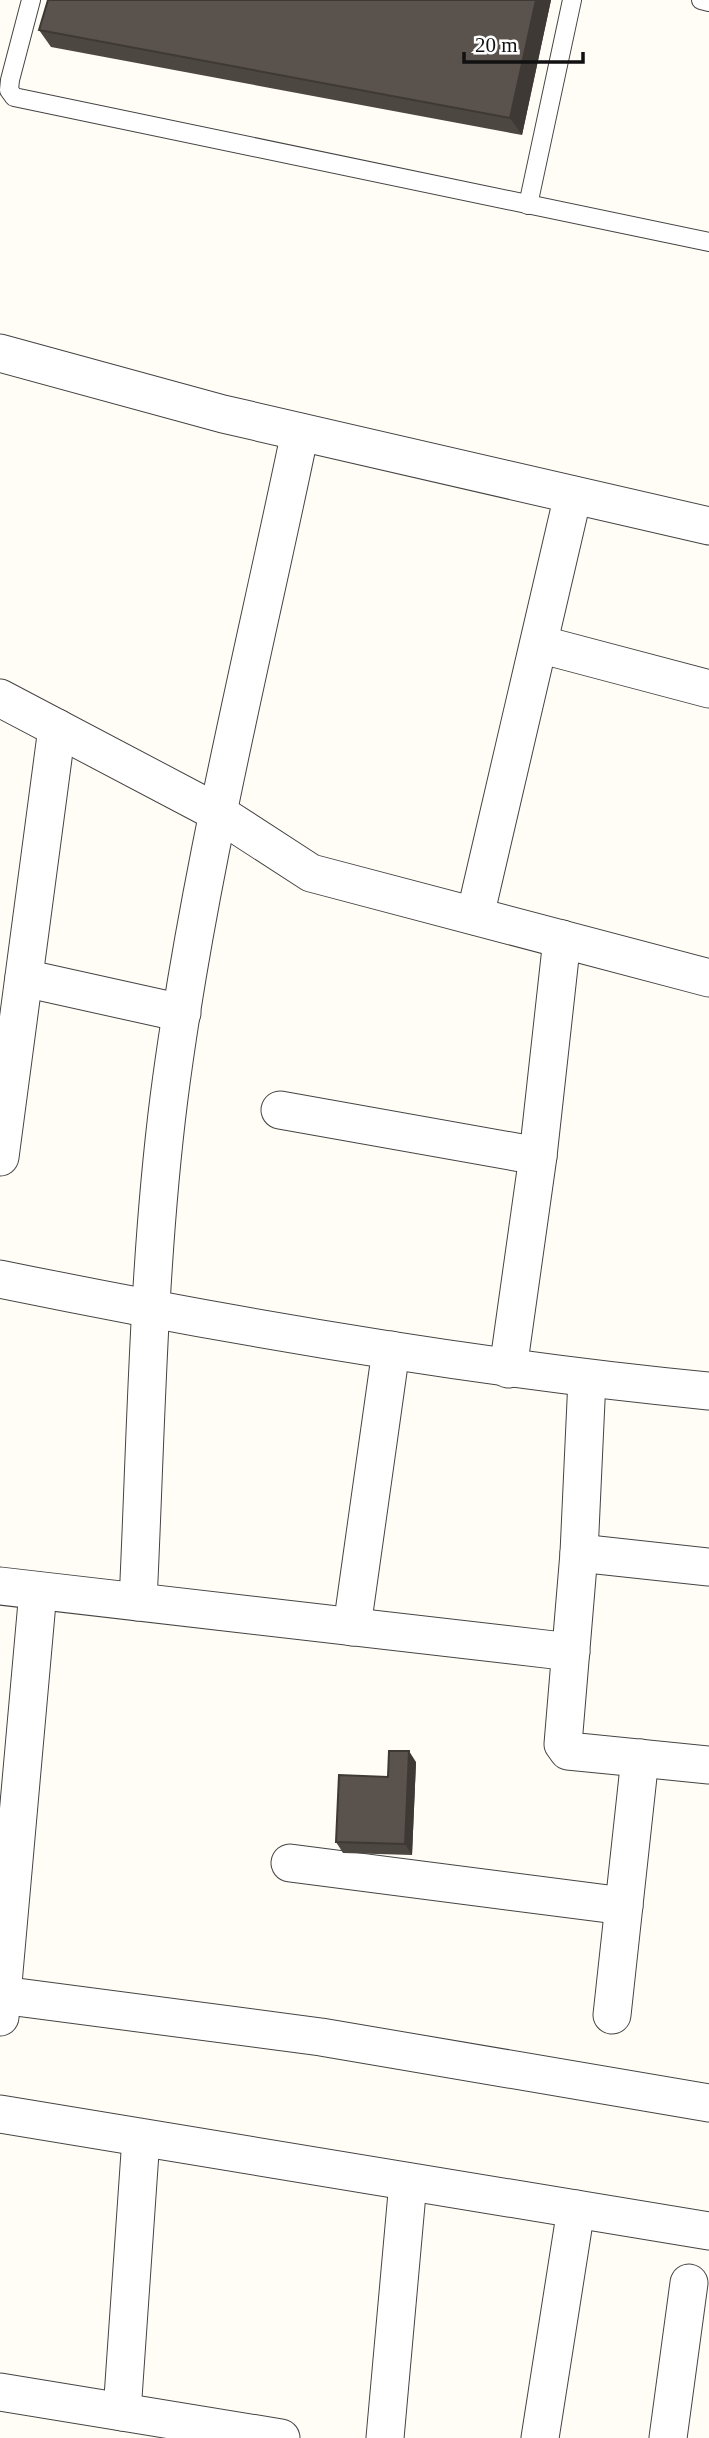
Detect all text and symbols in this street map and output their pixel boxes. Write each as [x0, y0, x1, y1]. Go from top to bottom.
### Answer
scale bar [464, 21, 583, 65]
text: 20 m [475, 33, 518, 57]

